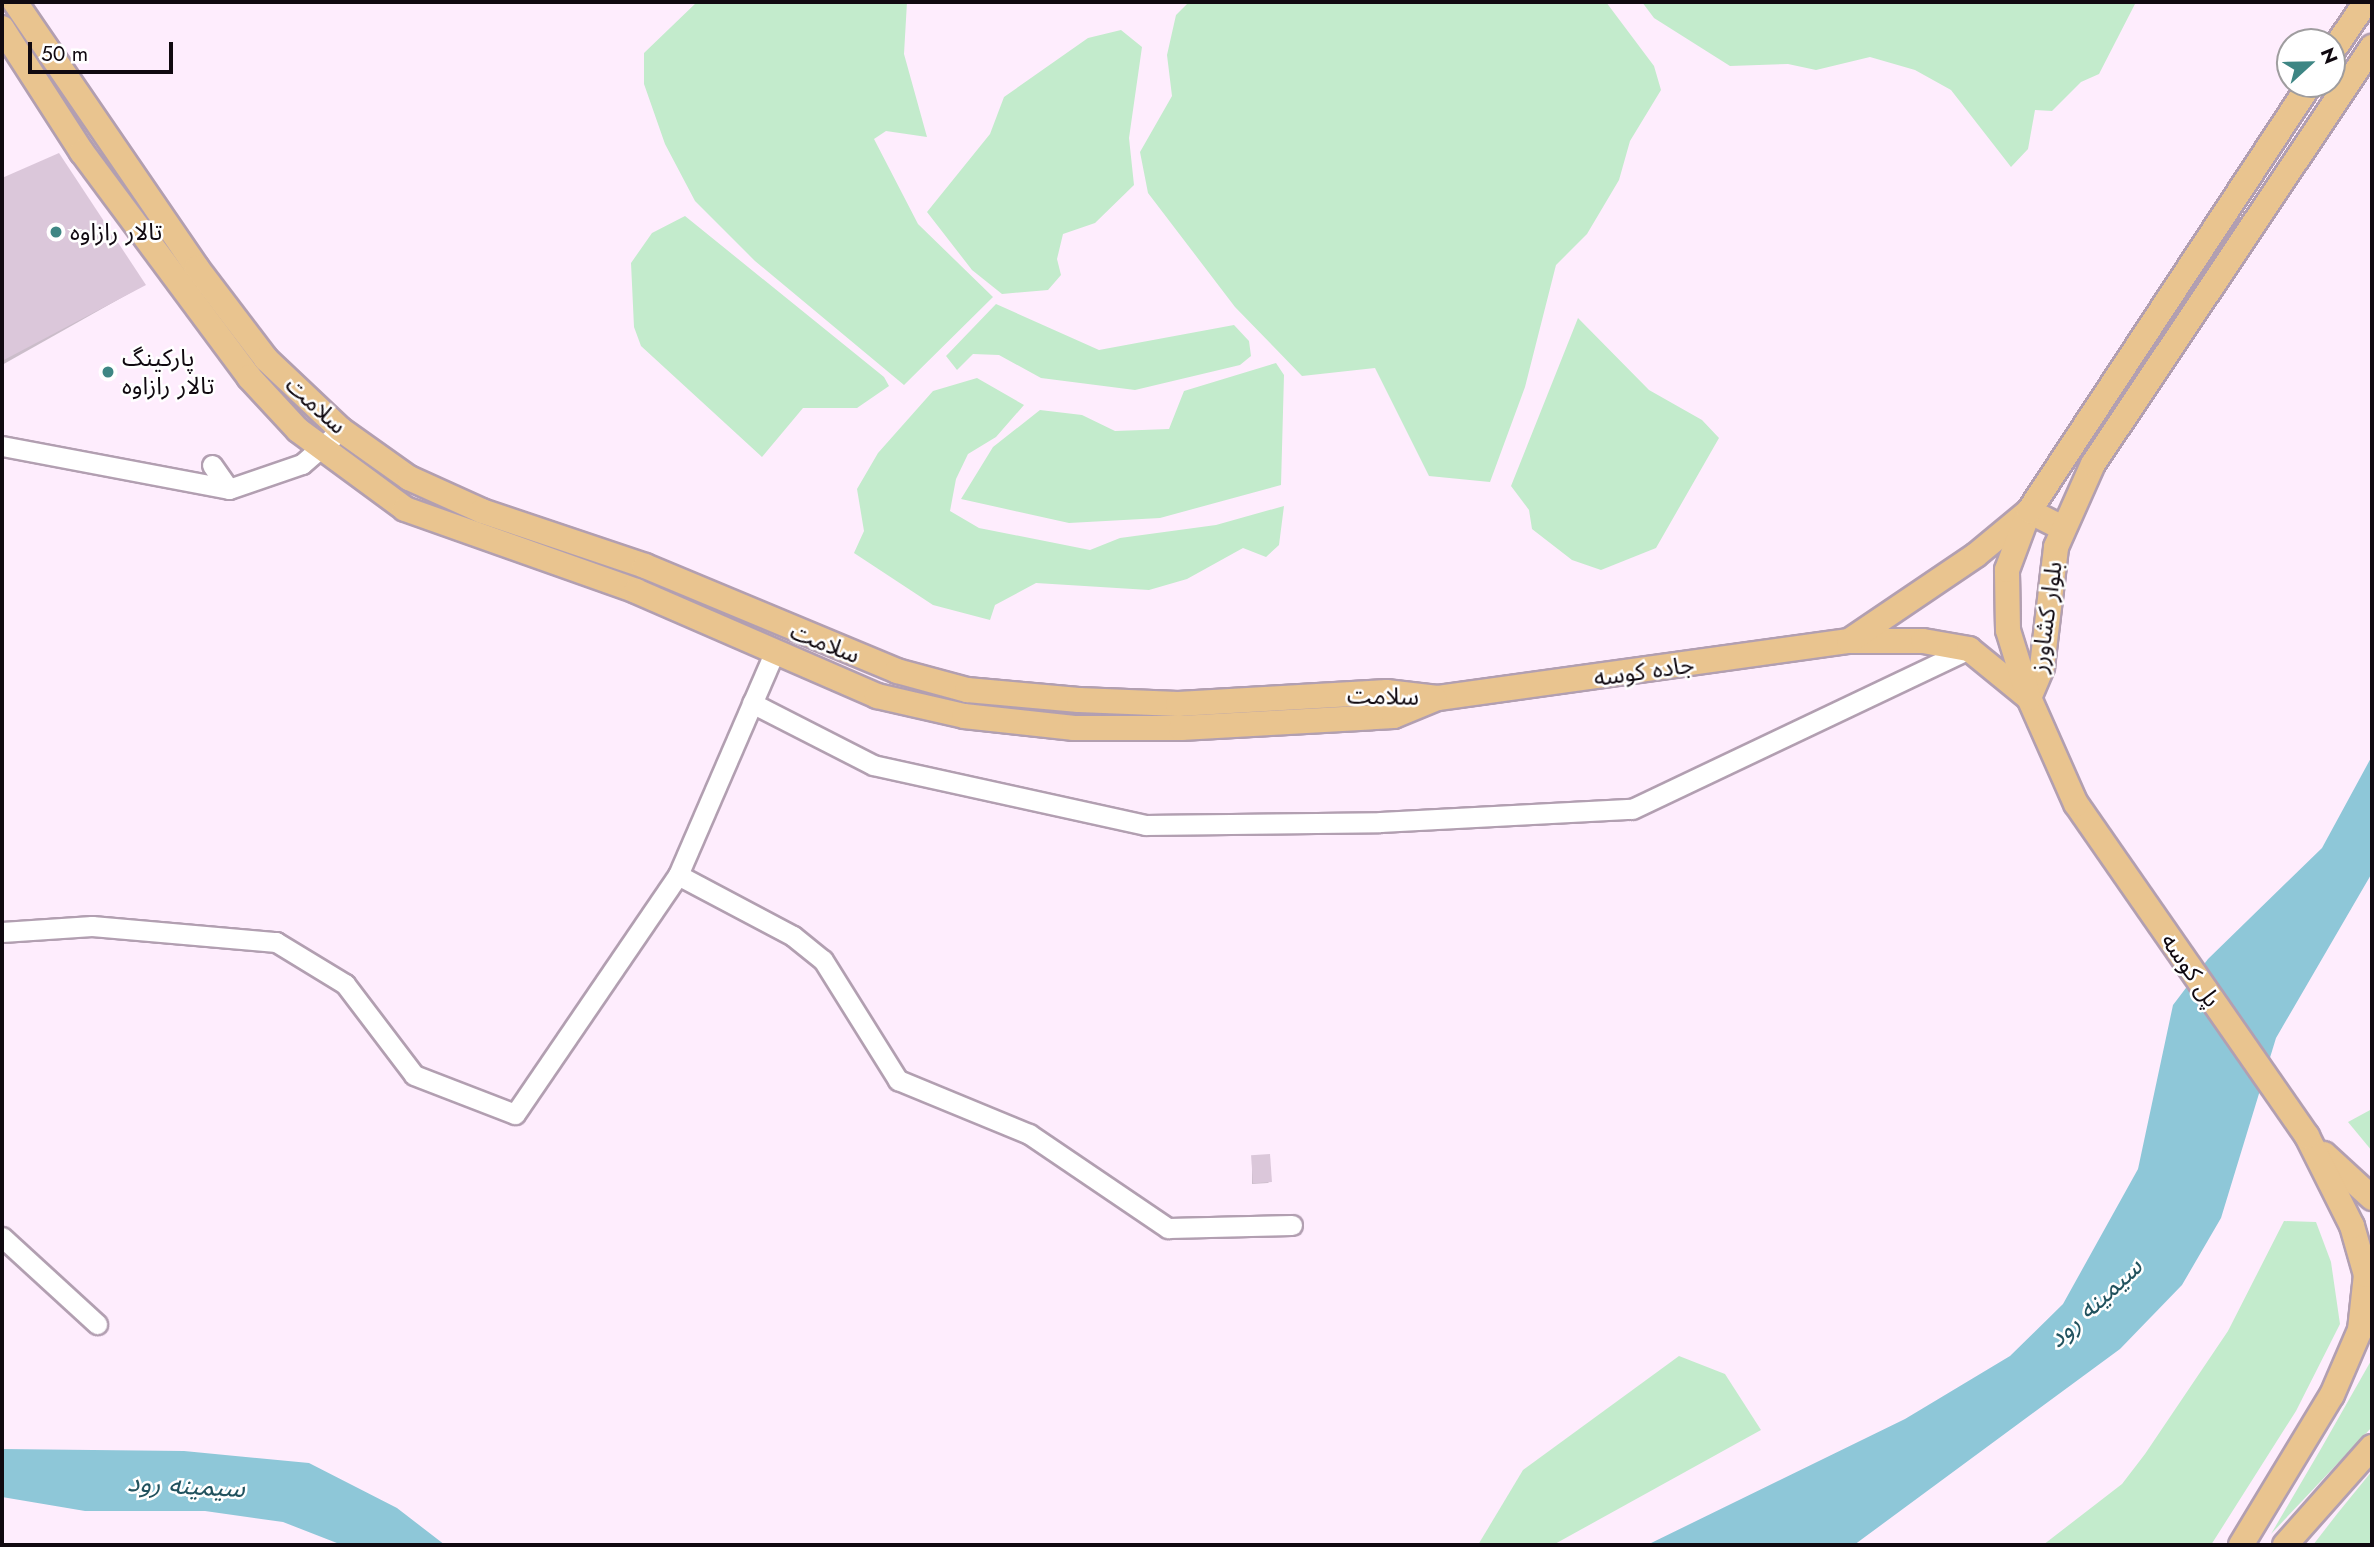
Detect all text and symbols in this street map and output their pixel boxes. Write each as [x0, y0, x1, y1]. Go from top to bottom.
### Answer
scale bar [32, 28, 177, 72]
north arrow [2276, 28, 2346, 98]
text: 50 m [41, 39, 88, 69]
text: N [2314, 44, 2344, 68]
place label: تالار رازاوه [70, 218, 162, 246]
marker: تالار رازاوه [48, 224, 64, 240]
place label: پارکینگ تالار رازاوه [122, 344, 214, 400]
marker: پارکینگ تالار رازاوه [100, 364, 116, 380]
street label: سلامت [280, 370, 352, 440]
street label: بلوار کشاورز [2024, 559, 2068, 675]
street label: سلامت [786, 617, 864, 669]
street label: جاده کوسه [1592, 650, 1696, 692]
street label: سلامت [1347, 681, 1419, 711]
street label: پل کوسه [2155, 928, 2227, 1012]
water label: سیمینه رود [2041, 1251, 2149, 1355]
water label: سیمینه رود [126, 1467, 246, 1505]

